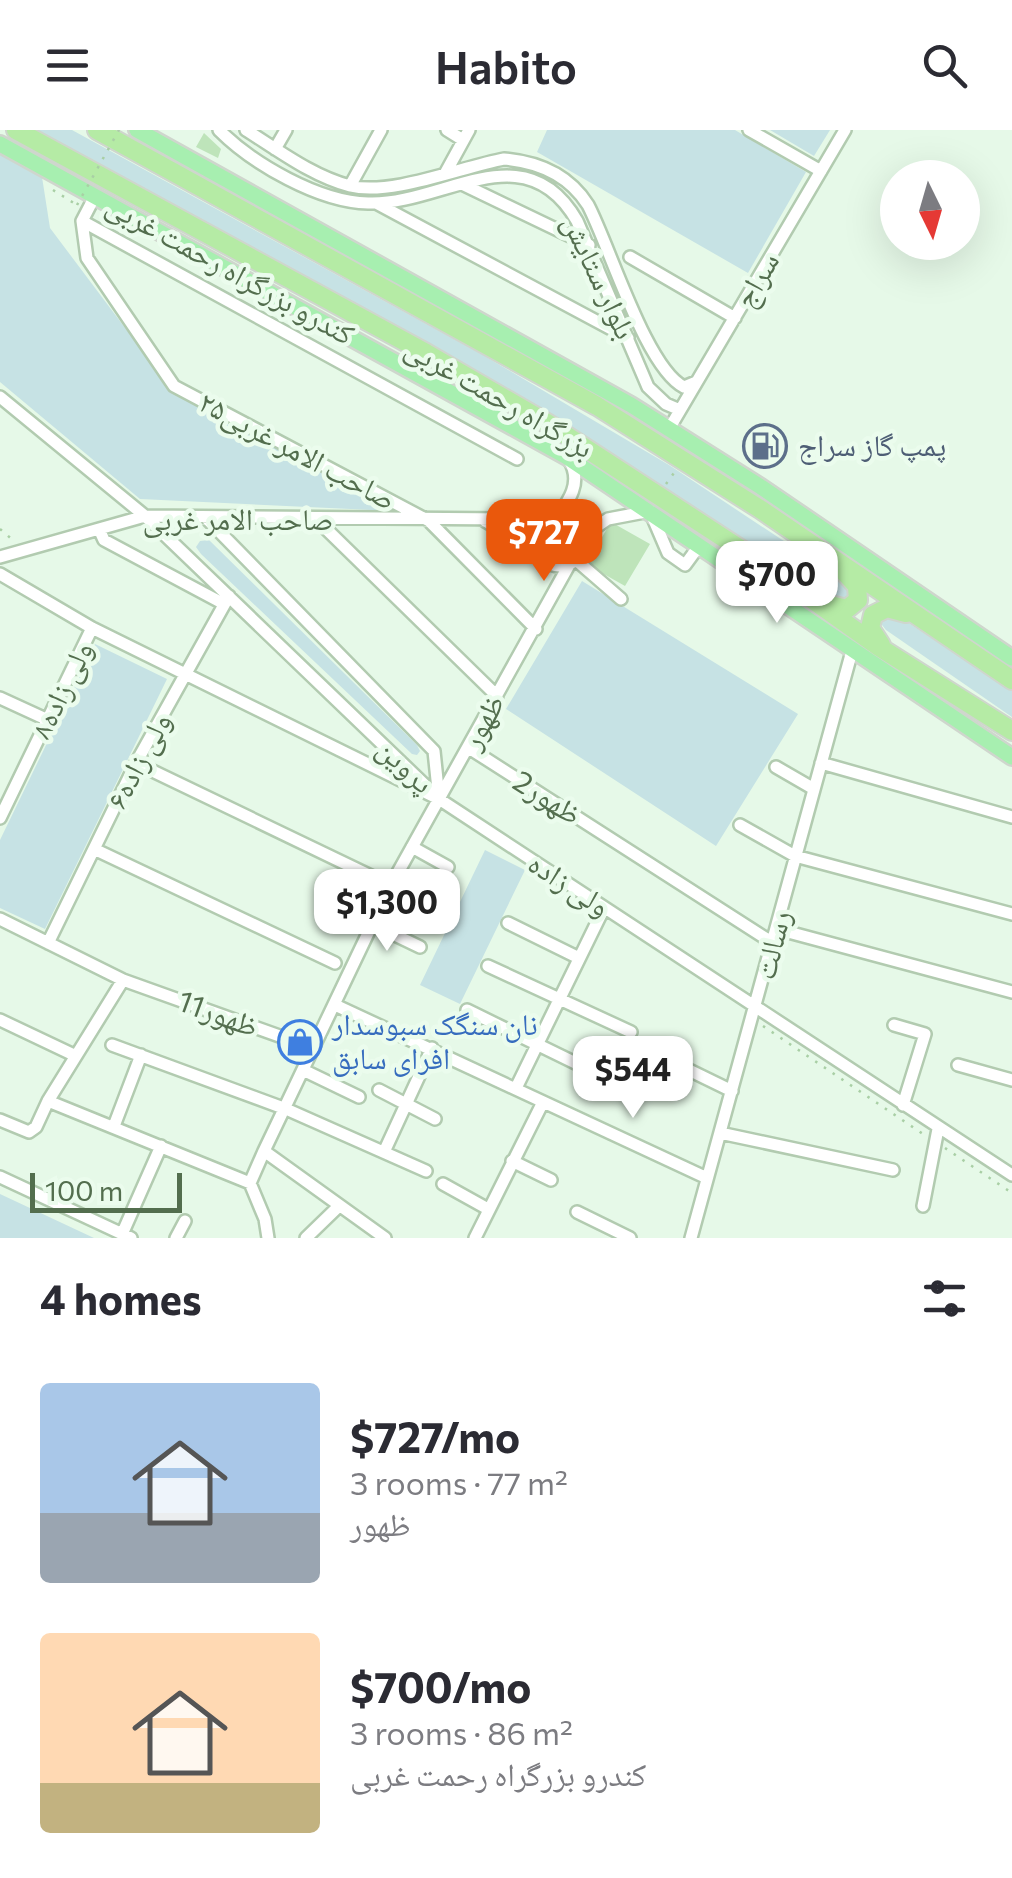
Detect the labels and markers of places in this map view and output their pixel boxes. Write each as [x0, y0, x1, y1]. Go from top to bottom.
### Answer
fuel station icon: پمپ گاز سراج [742, 423, 788, 469]
place label: پمپ گاز سراج [798, 425, 946, 465]
pin: $727 [485, 499, 603, 584]
pin: $700 [718, 541, 836, 626]
pin: $1,300 [306, 869, 468, 954]
place label: نان سنگک سبوسدار افرای سابق [331, 1004, 538, 1077]
shop icon: نان سنگک سبوسدار افرای سابق [277, 1019, 323, 1065]
pin: $544 [574, 1036, 692, 1121]

